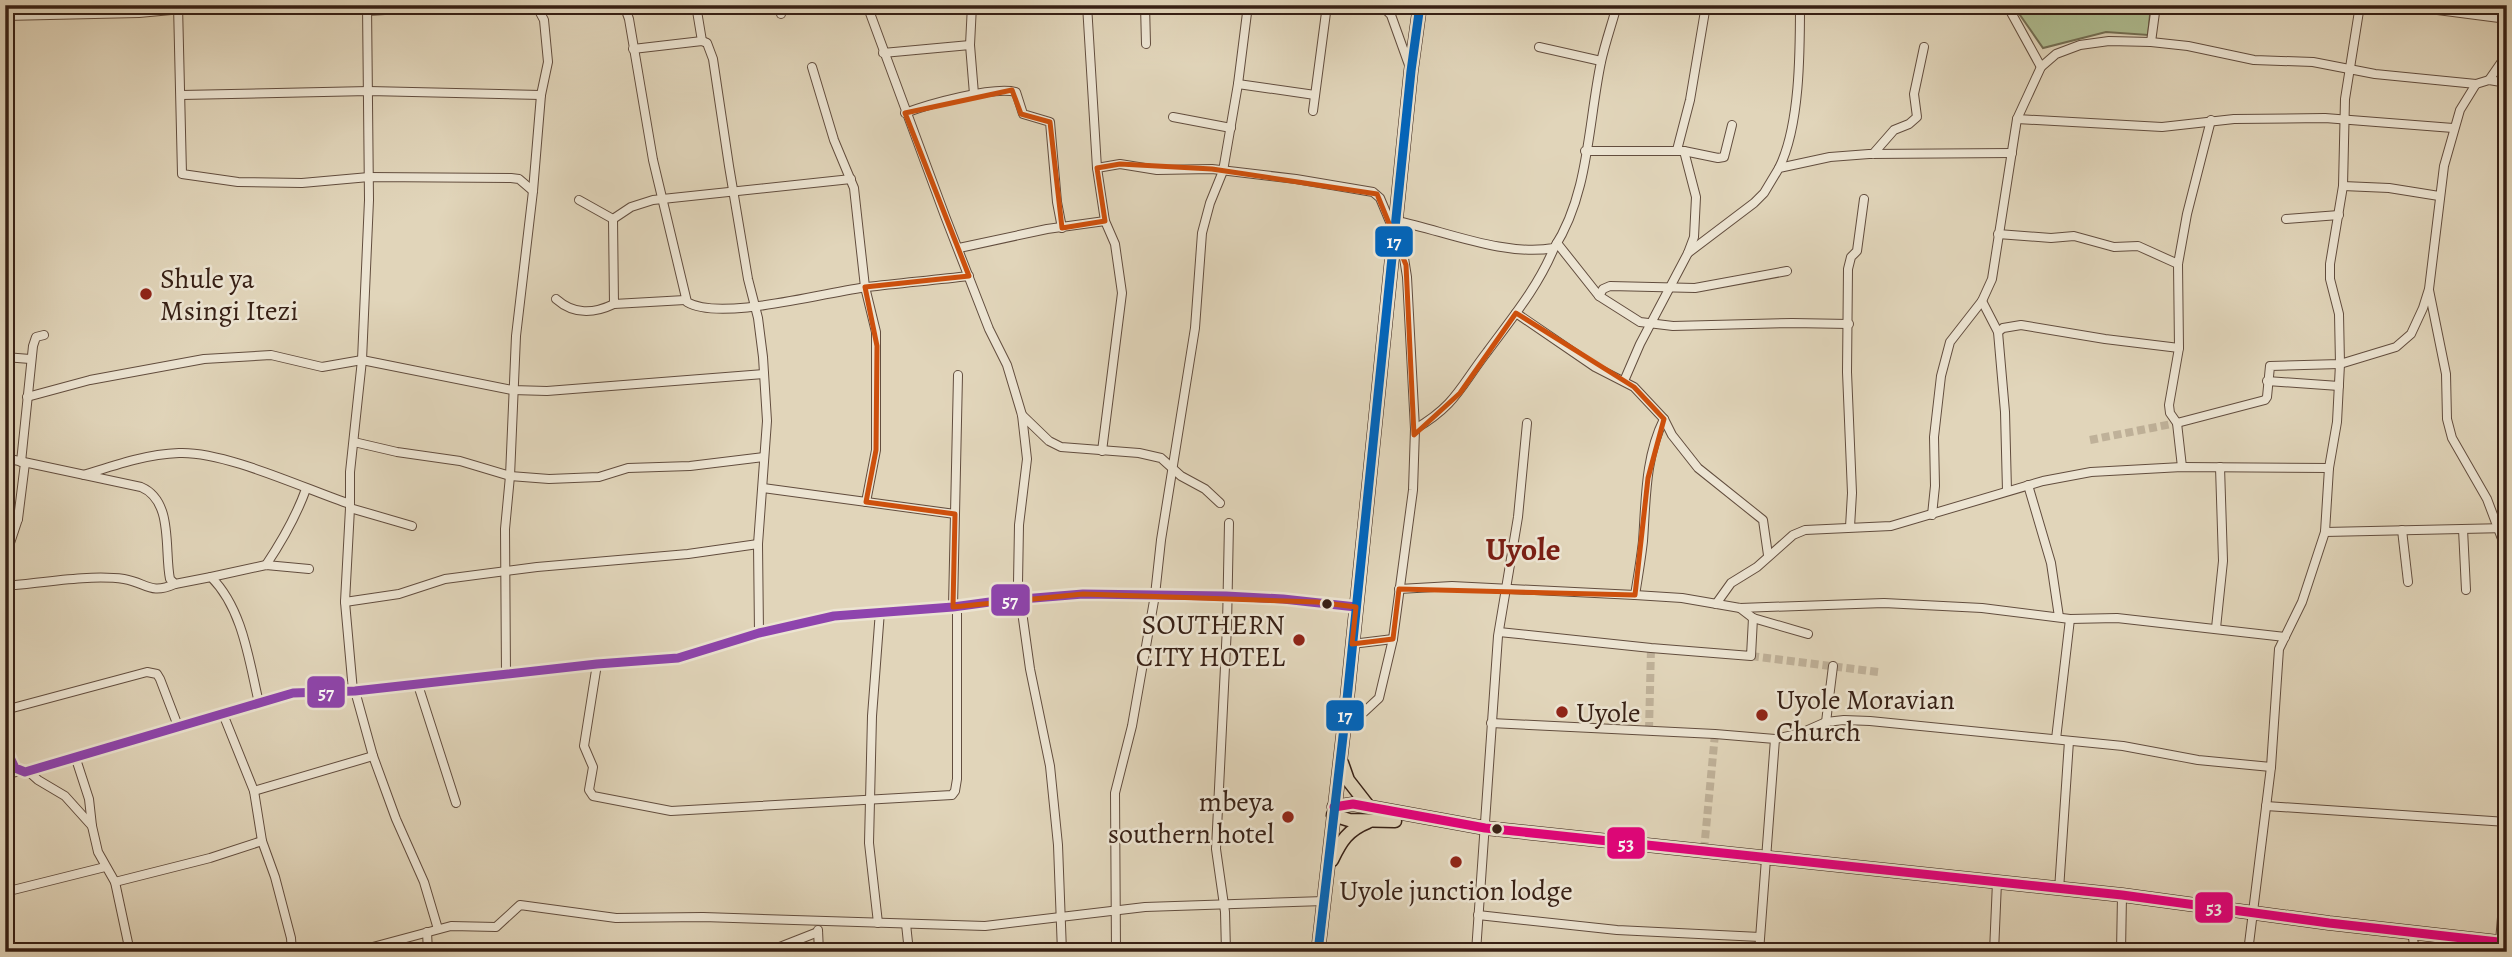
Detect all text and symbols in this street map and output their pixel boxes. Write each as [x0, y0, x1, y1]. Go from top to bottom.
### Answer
line badge: 17 [1374, 225, 1414, 258]
text: 17 [1387, 229, 1402, 255]
place label: Shule ya Msingi Itezi [160, 260, 298, 330]
marker: Shule ya Msingi Itezi [138, 286, 154, 302]
district label: Uyole [1485, 527, 1561, 571]
line badge: 57 [990, 583, 1031, 617]
text: 57 [1002, 588, 1019, 614]
unlabelled marker [1320, 597, 1334, 611]
place label: SOUTHERN CITY HOTEL [1136, 606, 1286, 676]
marker: SOUTHERN CITY HOTEL [1291, 632, 1307, 648]
line badge: 57 [306, 675, 346, 709]
text: 57 [318, 680, 335, 706]
place label: Uyole Moravian Church [1776, 681, 1955, 751]
place label: Uyole [1576, 694, 1640, 732]
line badge: 17 [1325, 699, 1365, 732]
text: 17 [1338, 703, 1353, 729]
marker: Uyole [1554, 704, 1570, 720]
marker: Uyole Moravian Church [1754, 707, 1770, 723]
place label: mbeya southern hotel [1108, 783, 1274, 853]
marker: mbeya southern hotel [1280, 809, 1296, 825]
unlabelled marker [1490, 822, 1504, 836]
line badge: 53 [1606, 826, 1646, 860]
text: 53 [1618, 831, 1634, 857]
marker: Uyole junction lodge [1448, 854, 1464, 870]
place label: Uyole junction lodge [1339, 872, 1573, 910]
line badge: 53 [2194, 891, 2234, 924]
text: 53 [2206, 895, 2222, 921]

